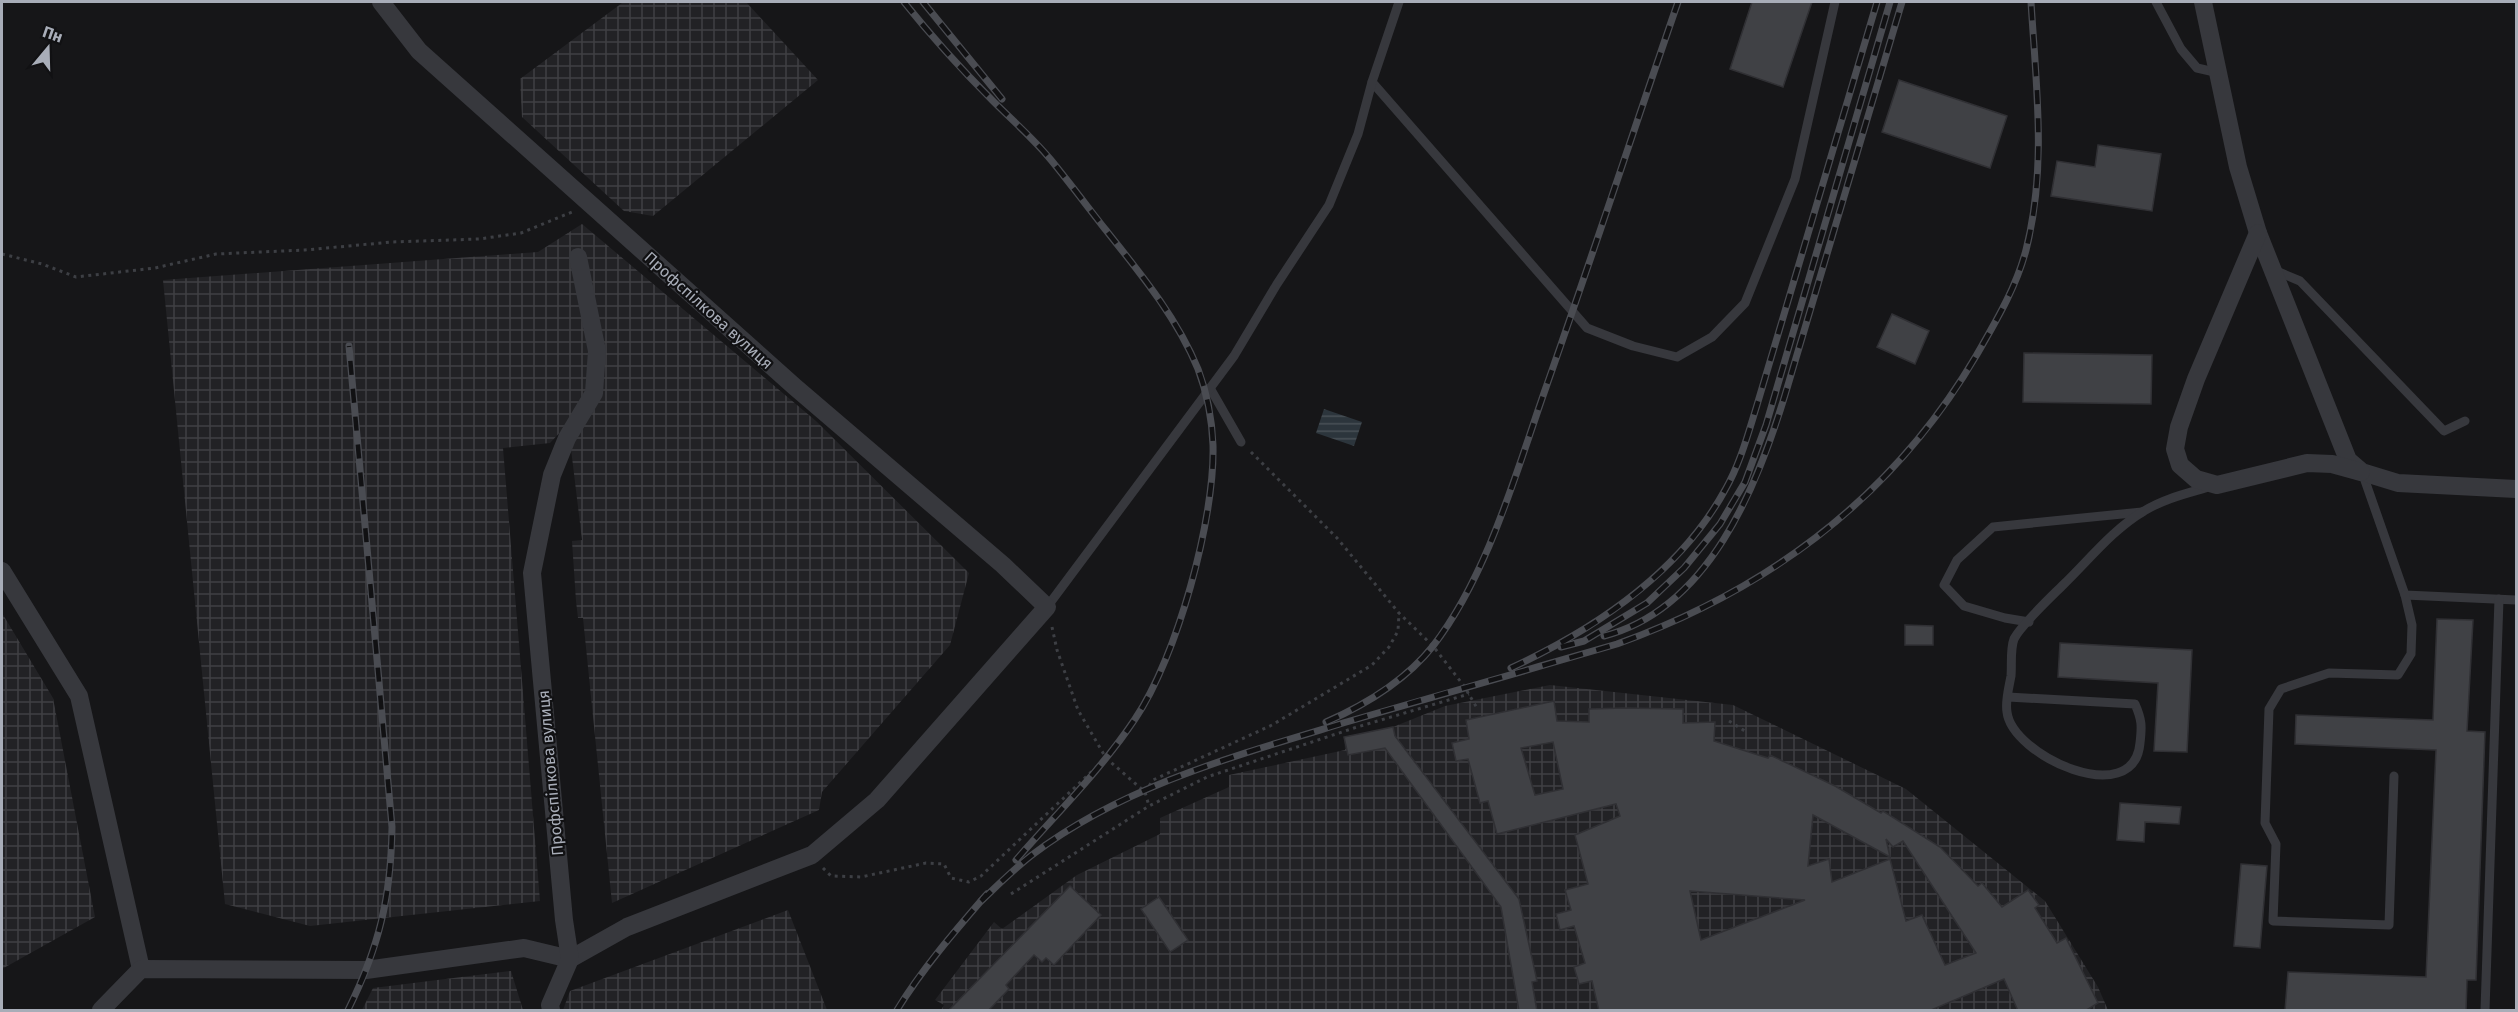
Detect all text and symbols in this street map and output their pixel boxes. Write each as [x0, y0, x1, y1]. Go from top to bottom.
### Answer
north arrow [18, 18, 78, 78]
text: Пн [40, 22, 65, 47]
street label: Профспілкова вулиця [641, 248, 777, 373]
street label: Профспілкова вулиця [534, 689, 567, 857]

